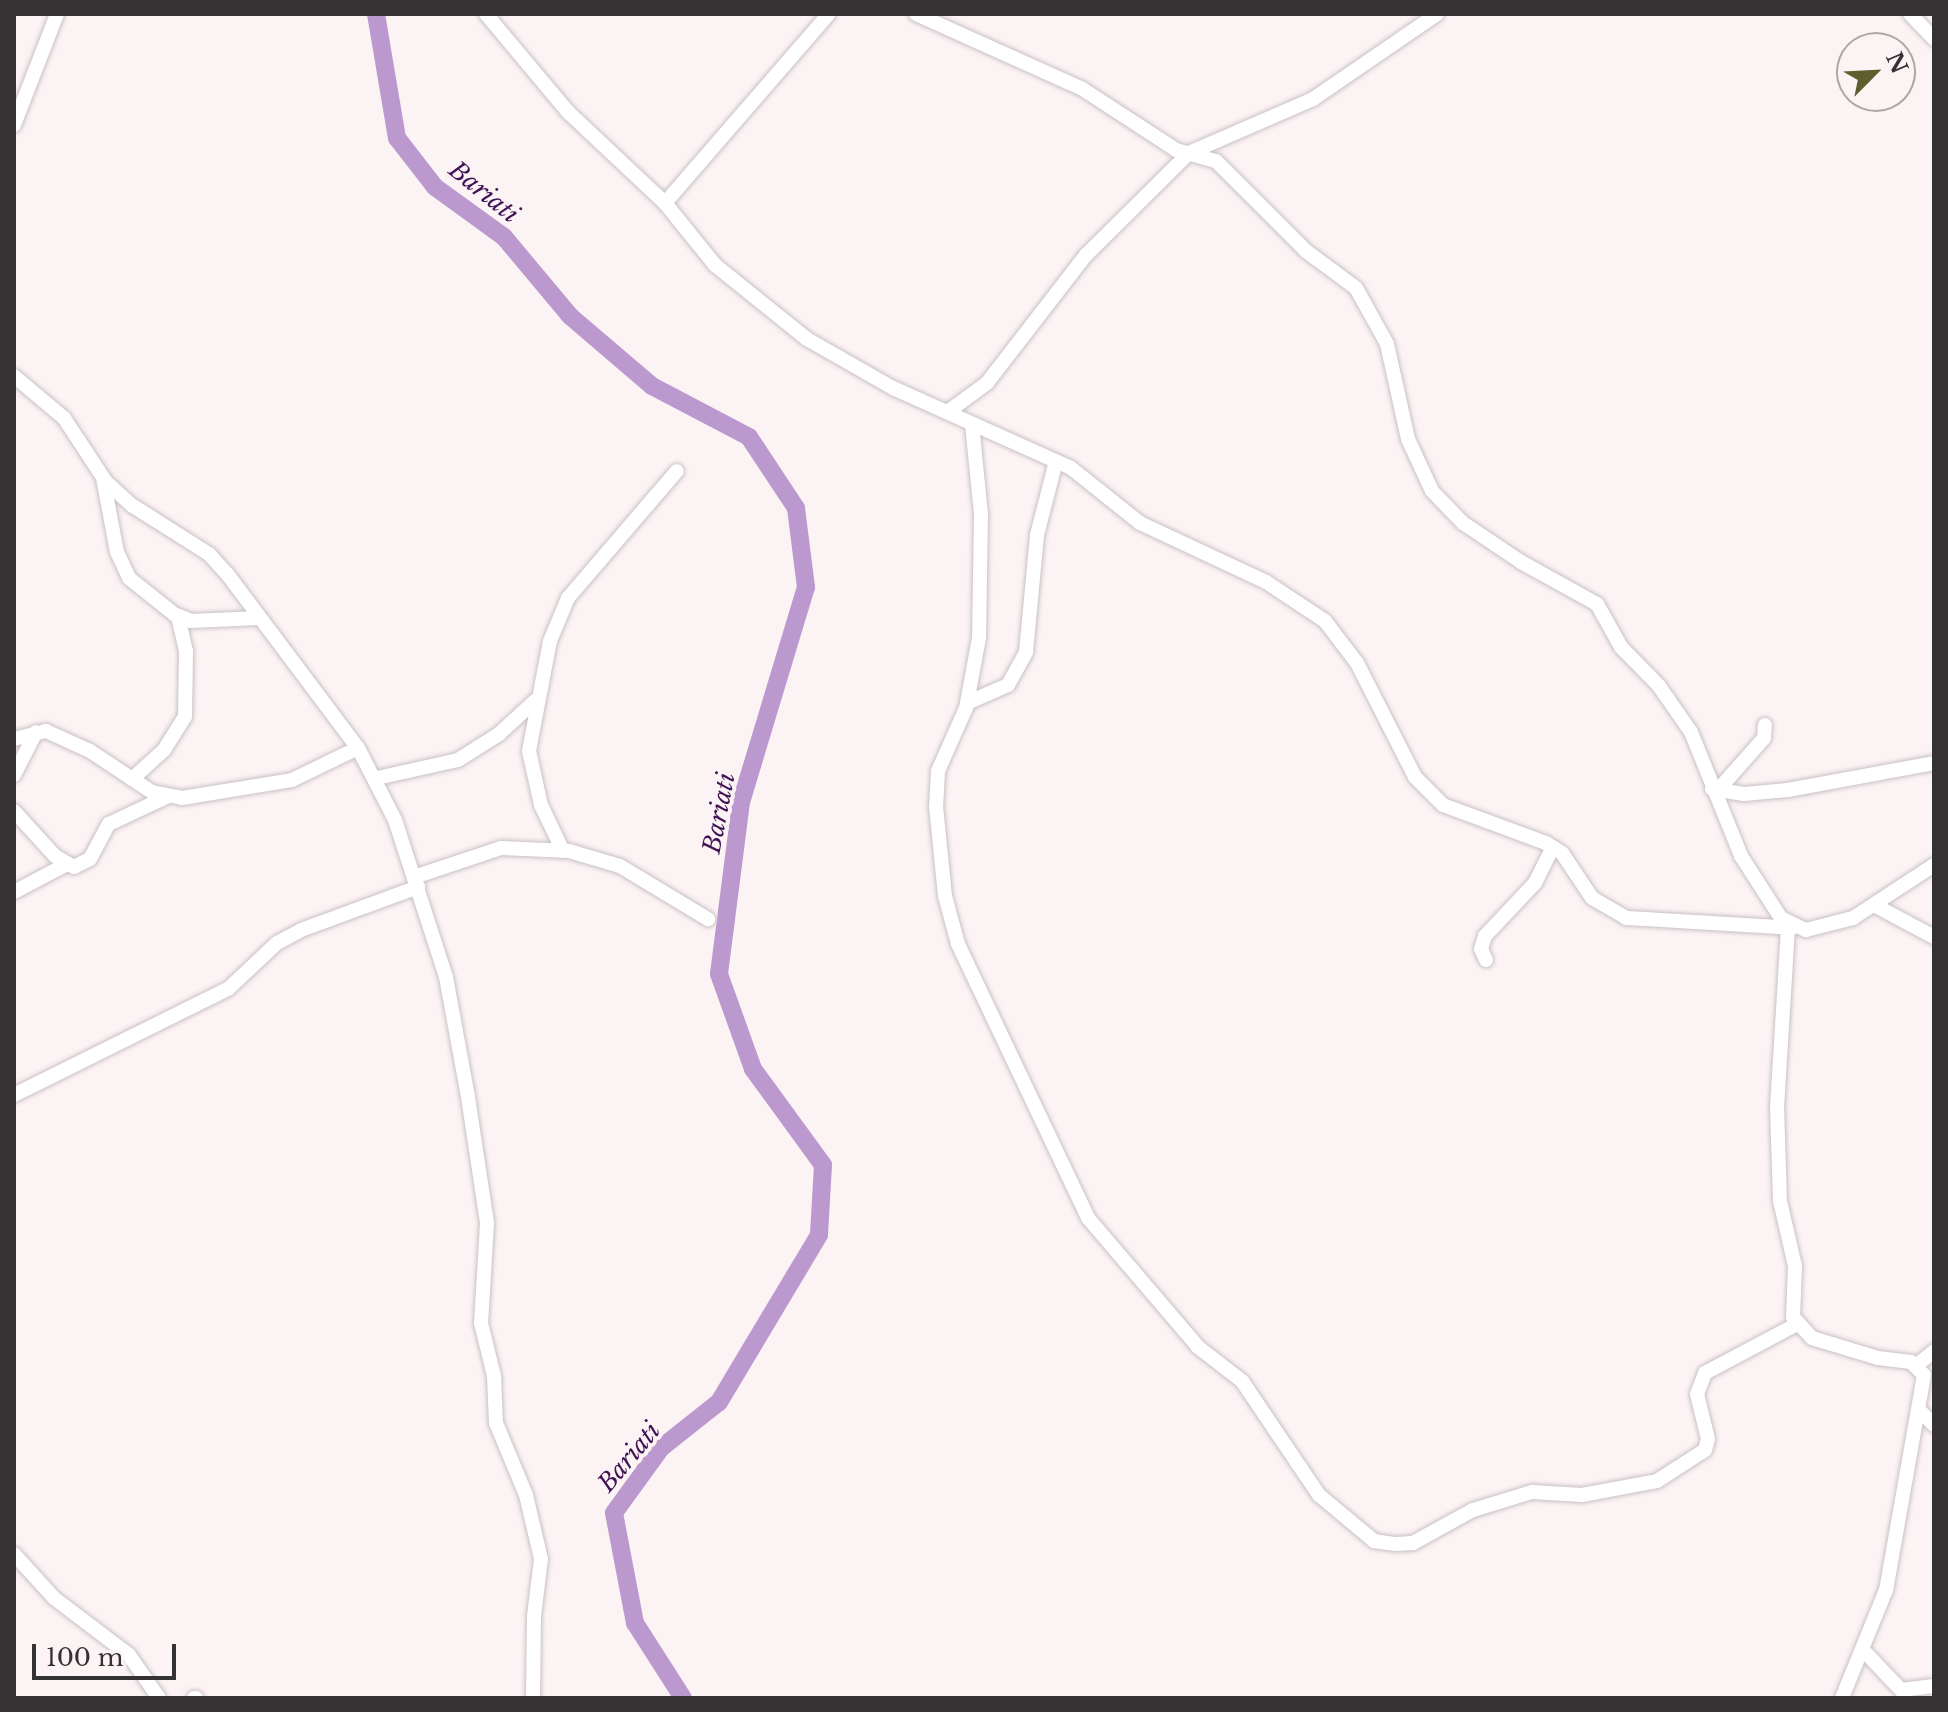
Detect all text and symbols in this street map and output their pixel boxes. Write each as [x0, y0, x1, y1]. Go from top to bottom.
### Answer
north arrow [1836, 32, 1916, 112]
text: N [1880, 48, 1913, 78]
water label: Bariati [443, 155, 525, 229]
water label: Bariati [697, 770, 741, 856]
water label: Bariati [592, 1417, 666, 1497]
scale bar [36, 1628, 180, 1678]
text: 100 m [46, 1643, 124, 1672]

